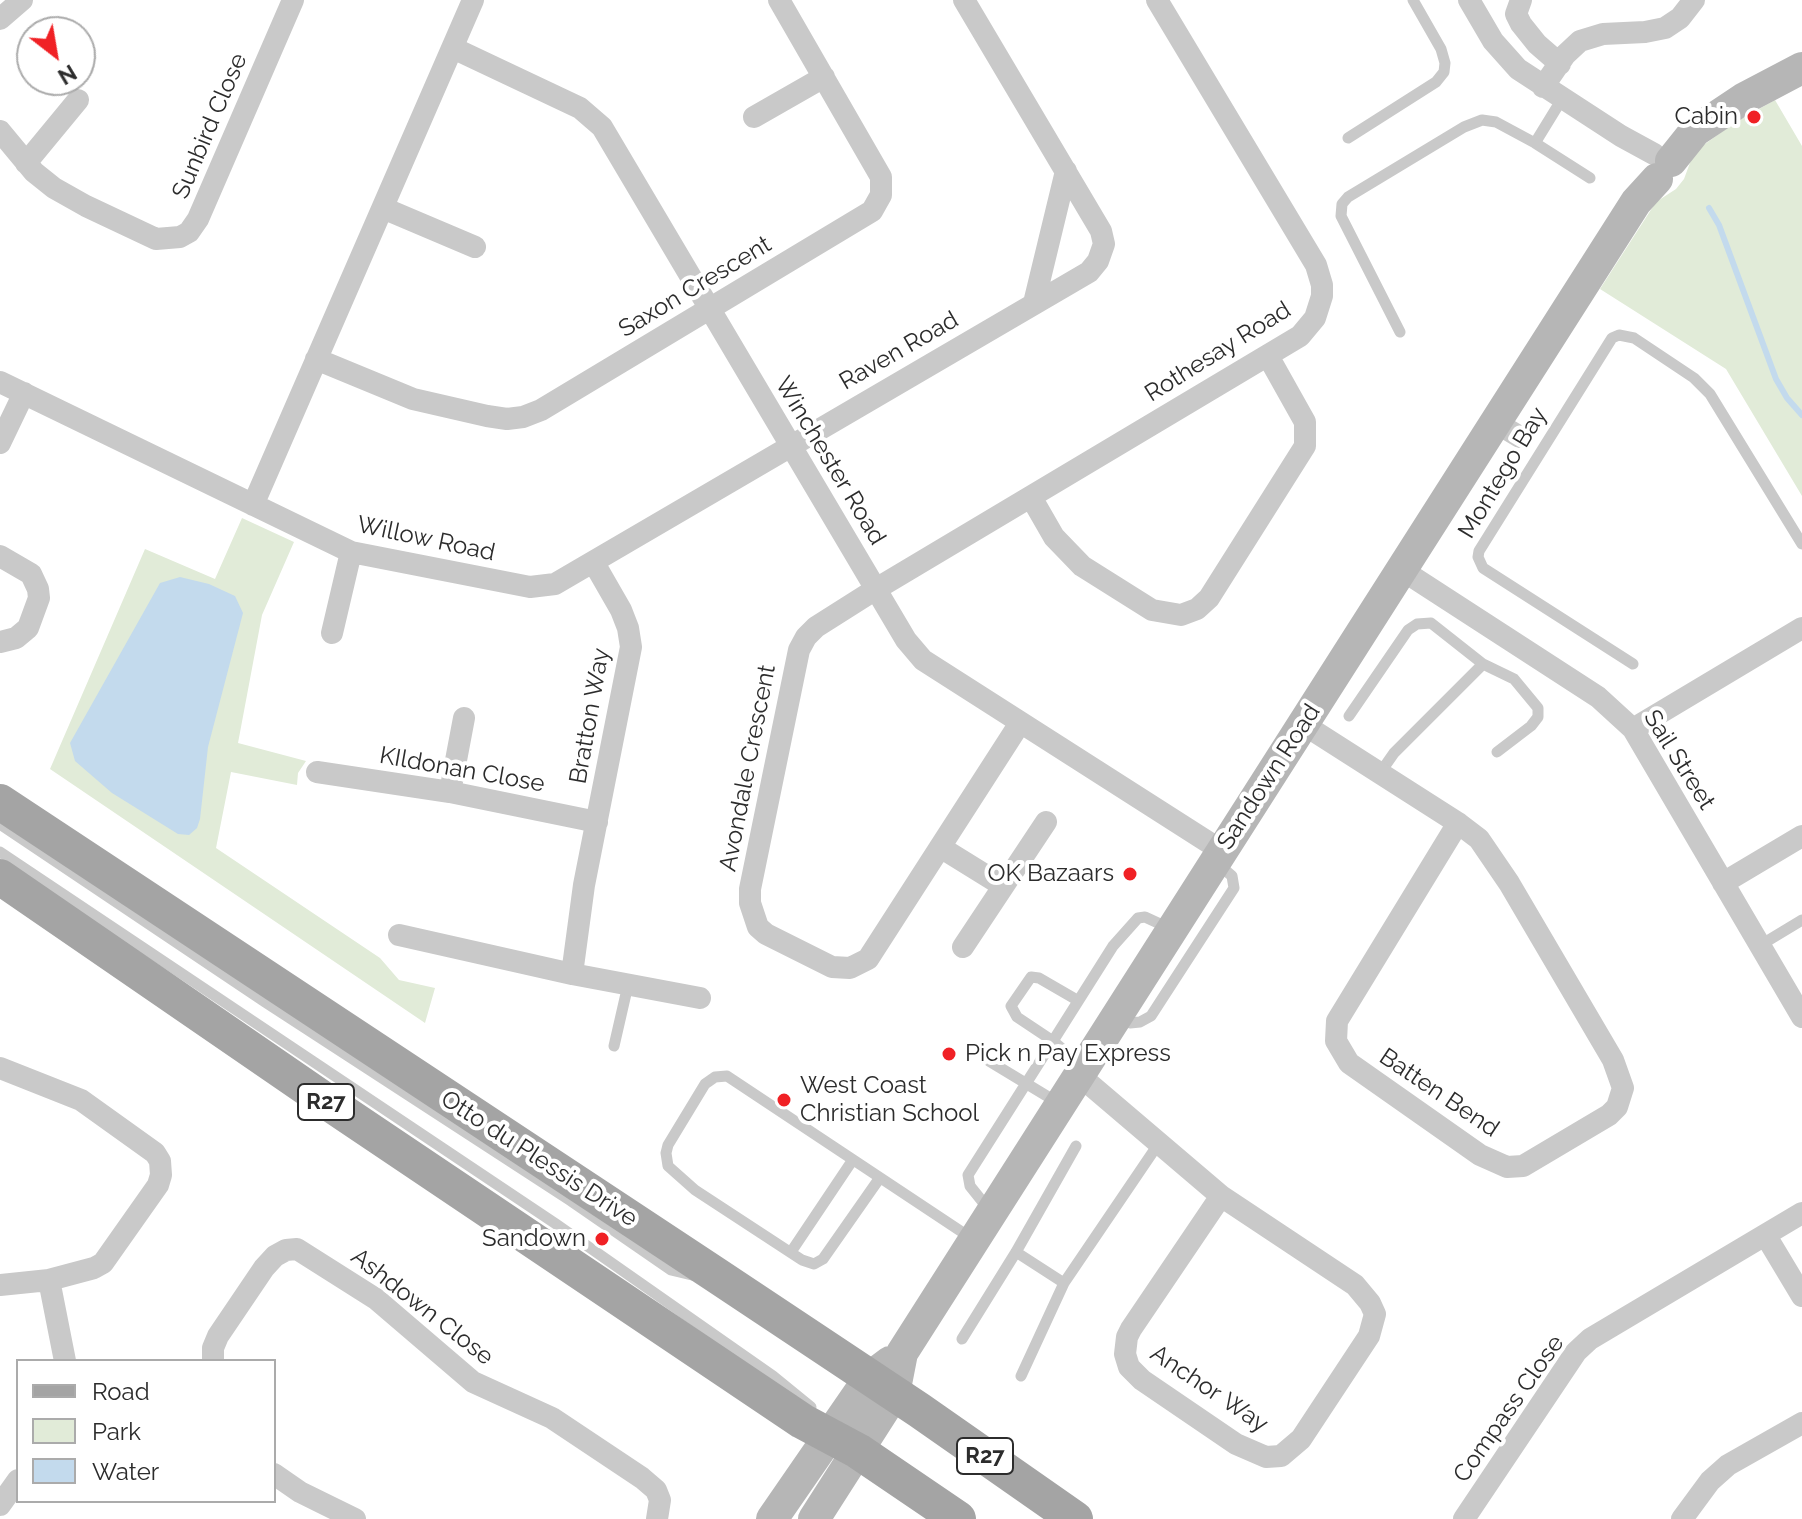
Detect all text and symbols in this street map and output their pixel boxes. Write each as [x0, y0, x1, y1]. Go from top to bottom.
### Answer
north arrow [16, 16, 96, 96]
street label: Sunbird Close [166, 49, 254, 203]
text: N [53, 59, 81, 90]
place label: Cabin [1674, 103, 1738, 131]
marker: Cabin [1745, 108, 1763, 126]
street label: Saxon Crescent [614, 230, 776, 344]
street label: Rothesay Road [1140, 296, 1296, 408]
street label: Raven Road [835, 305, 963, 397]
street label: Winchester Road [768, 372, 892, 550]
street label: Montego Bay [1453, 402, 1553, 544]
street label: Willow Road [354, 510, 498, 568]
street label: Bratton Way [564, 646, 616, 786]
street label: Avondale Crescent [714, 662, 782, 874]
street label: Sandown Road [1211, 699, 1327, 855]
street label: Sail Street [1637, 705, 1721, 815]
street label: KIldonan Close [377, 741, 547, 799]
place label: OK Bazaars [987, 860, 1114, 888]
marker: OK Bazaars [1121, 865, 1139, 883]
place label: Pick n Pay Express [965, 1040, 1171, 1068]
street label: Batten Bend [1374, 1042, 1504, 1144]
marker: Pick n Pay Express [940, 1045, 958, 1063]
place label: West Coast Christian School [800, 1072, 979, 1128]
road number: R27 [298, 1084, 354, 1120]
street label: Otto du Plessis Drive [435, 1085, 643, 1233]
marker: West Coast Christian School [775, 1091, 793, 1109]
place label: Sandown [482, 1225, 586, 1253]
marker: Sandown [593, 1230, 611, 1248]
street label: Ashdown Close [345, 1242, 499, 1372]
street label: Compass Close [1448, 1330, 1570, 1488]
street label: Anchor Way [1145, 1339, 1273, 1439]
legend [16, 1359, 276, 1503]
text: Road [92, 1377, 150, 1406]
text: Park [92, 1417, 141, 1446]
road number: R27 [957, 1438, 1013, 1474]
text: Water [92, 1457, 159, 1486]

